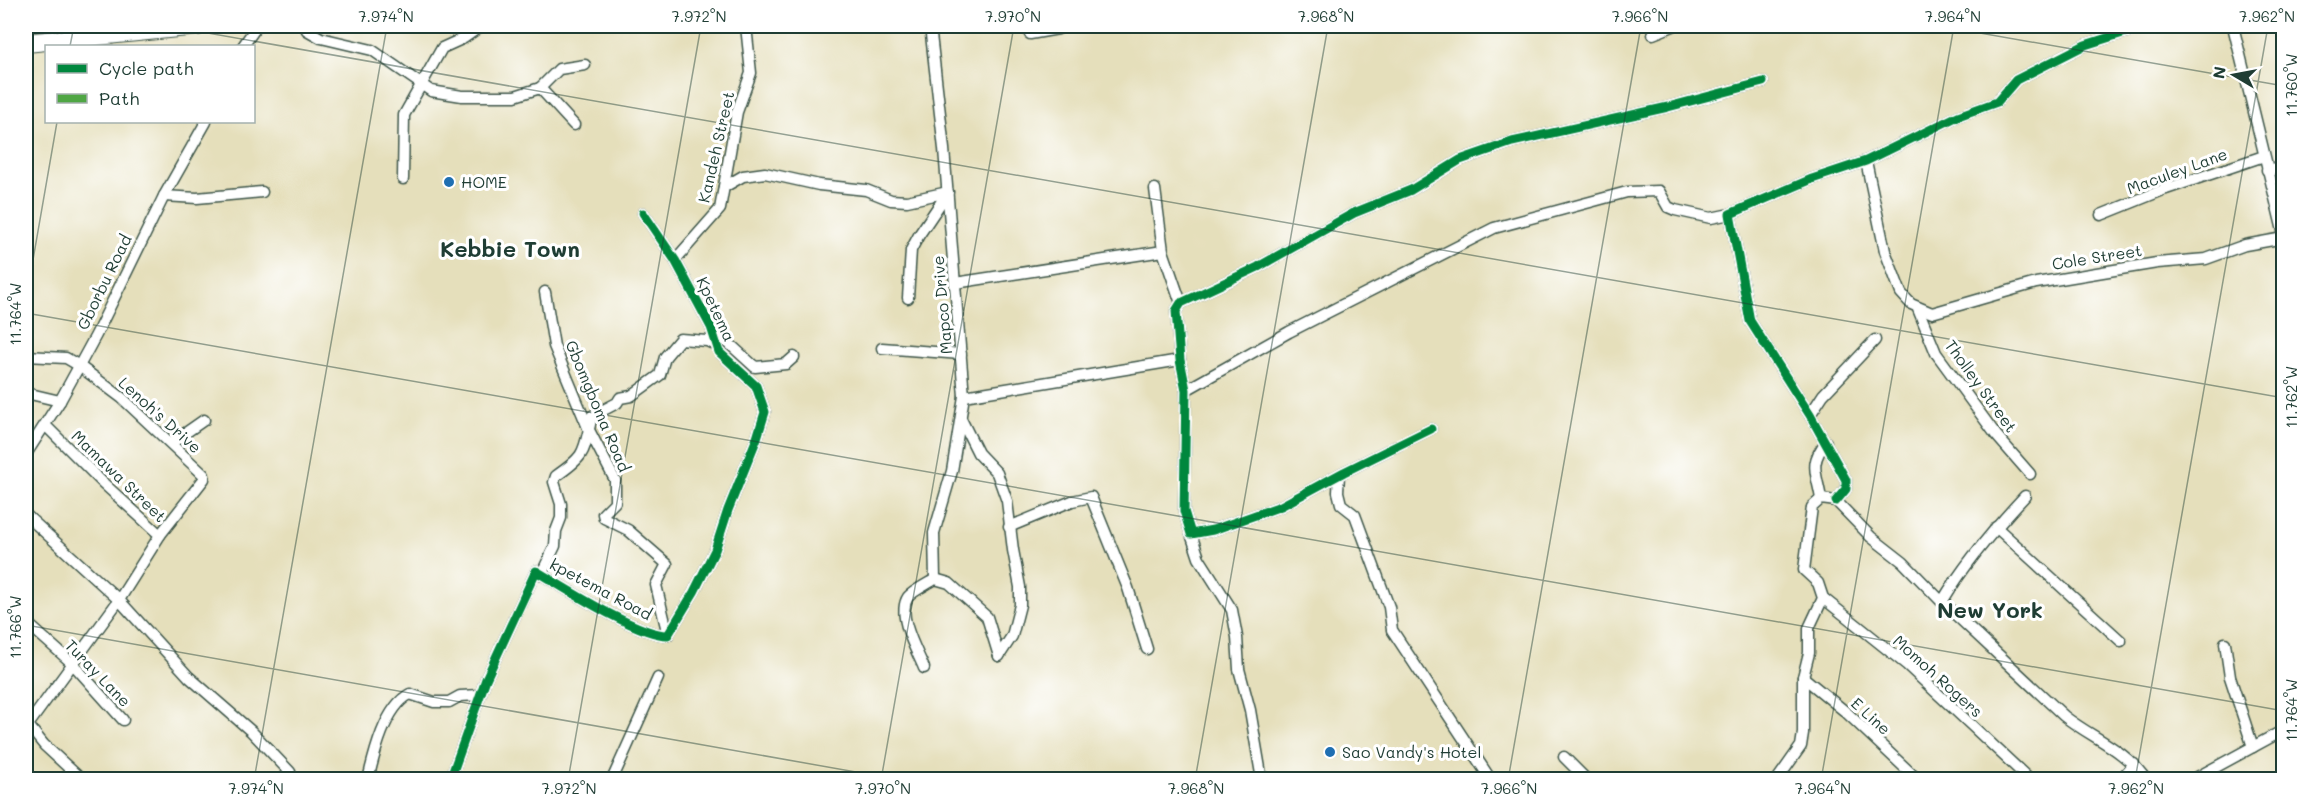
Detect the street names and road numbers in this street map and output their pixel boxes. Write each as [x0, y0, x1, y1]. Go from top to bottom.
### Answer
street label: Kandeh Street [692, 89, 739, 205]
street label: Maculey Lane [2124, 143, 2230, 198]
street label: Gborbu Road [71, 231, 136, 333]
street label: Cole Street [2050, 239, 2143, 274]
street label: Mapco Drive [927, 255, 956, 355]
street label: Kpetema [692, 273, 741, 345]
street label: Tholley Street [1941, 335, 2022, 436]
street label: Gbomgboma Road [561, 337, 636, 475]
street label: Lenoh's Drive [115, 372, 206, 457]
street label: Mamawa Street [67, 425, 171, 526]
street label: kpetema Road [546, 553, 656, 624]
street label: Momoh Rogers [1889, 630, 1987, 721]
street label: Turay Lane [61, 634, 136, 711]
street label: E Line [1847, 692, 1896, 739]

